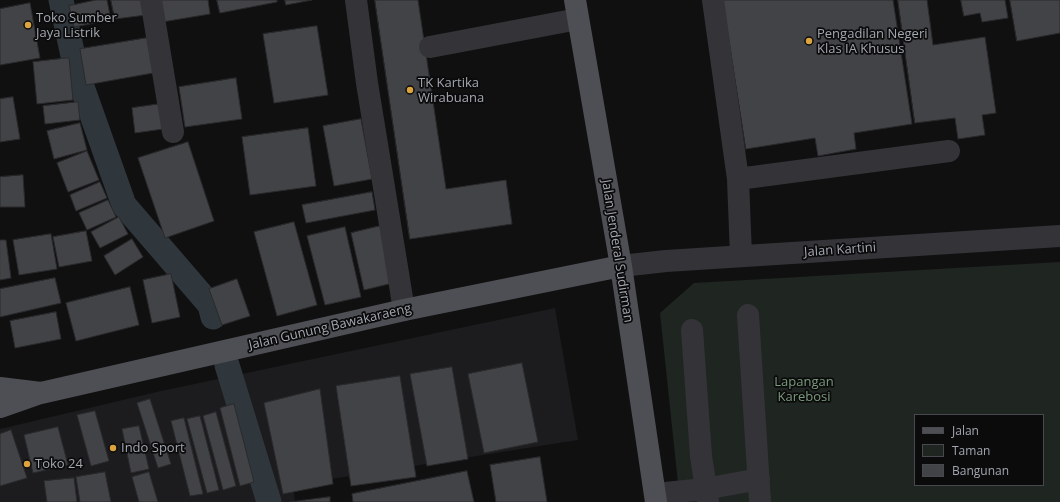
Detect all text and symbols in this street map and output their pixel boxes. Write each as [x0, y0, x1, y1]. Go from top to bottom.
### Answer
place label: Toko Sumber Jaya Listrik [36, 10, 117, 41]
marker: Toko Sumber Jaya Listrik [23, 20, 33, 30]
place label: Pengadilan Negeri Klas IA Khusus [817, 26, 928, 57]
marker: Pengadilan Negeri Klas IA Khusus [804, 36, 814, 46]
place label: TK Kartika Wirabuana [418, 75, 484, 106]
marker: TK Kartika Wirabuana [405, 85, 415, 95]
street label: Jalan Jenderal Sudirman [598, 178, 636, 324]
street label: Jalan Kartini [803, 240, 877, 260]
street label: Jalan Gunung Bawakaraeng [247, 301, 413, 353]
park label: Lapangan Karebosi [774, 374, 834, 405]
legend [914, 414, 1044, 486]
text: Jalan [952, 422, 979, 439]
place label: Indo Sport [121, 440, 185, 456]
text: Taman [952, 442, 990, 459]
marker: Indo Sport [108, 443, 118, 453]
place label: Toko 24 [35, 456, 83, 472]
marker: Toko 24 [22, 459, 32, 469]
text: Bangunan [952, 462, 1009, 479]

